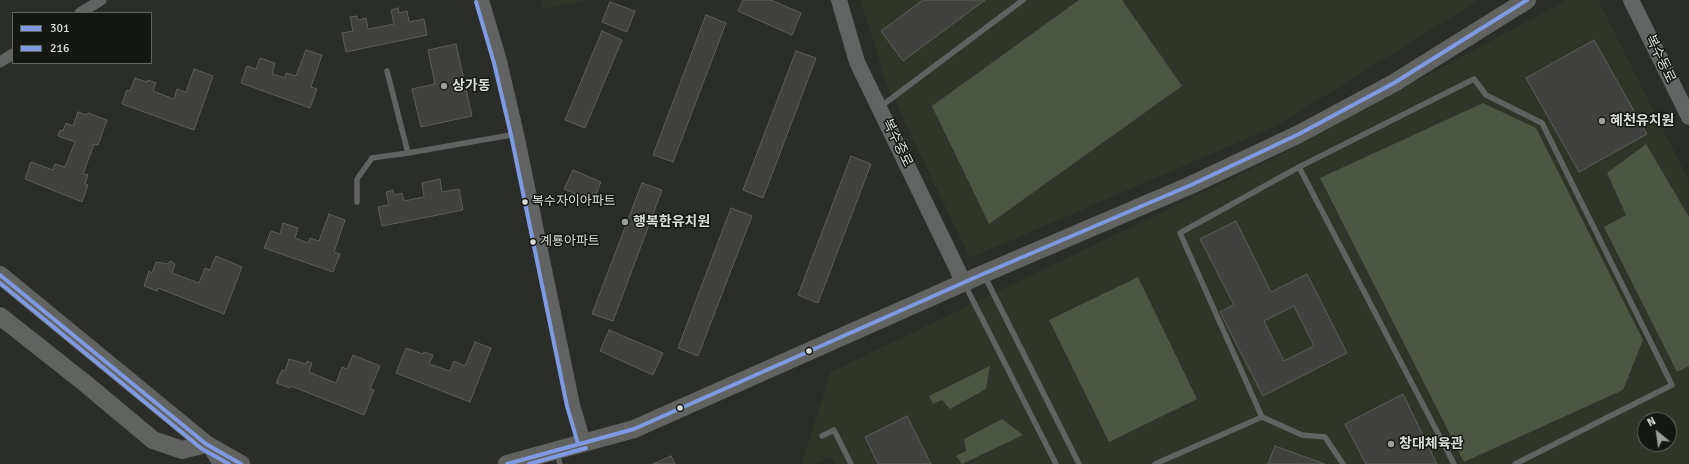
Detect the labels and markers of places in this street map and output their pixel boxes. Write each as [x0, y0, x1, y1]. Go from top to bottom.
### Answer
place label: 상가동 [452, 78, 491, 94]
marker: 상가동 [439, 81, 449, 91]
place label: 혜천유치원 [1610, 113, 1674, 129]
marker: 혜천유치원 [1597, 116, 1607, 126]
place label: 복수자이아파트 [532, 194, 616, 210]
marker: 복수자이아파트 [520, 197, 530, 207]
place label: 행복한유치원 [633, 214, 710, 230]
marker: 행복한유치원 [620, 217, 630, 227]
place label: 계룡아파트 [540, 234, 600, 250]
marker: 계룡아파트 [528, 237, 538, 247]
unlabelled marker [804, 346, 814, 356]
unlabelled marker [675, 403, 685, 413]
place label: 창대체육관 [1399, 436, 1463, 452]
marker: 창대체육관 [1386, 439, 1396, 449]

